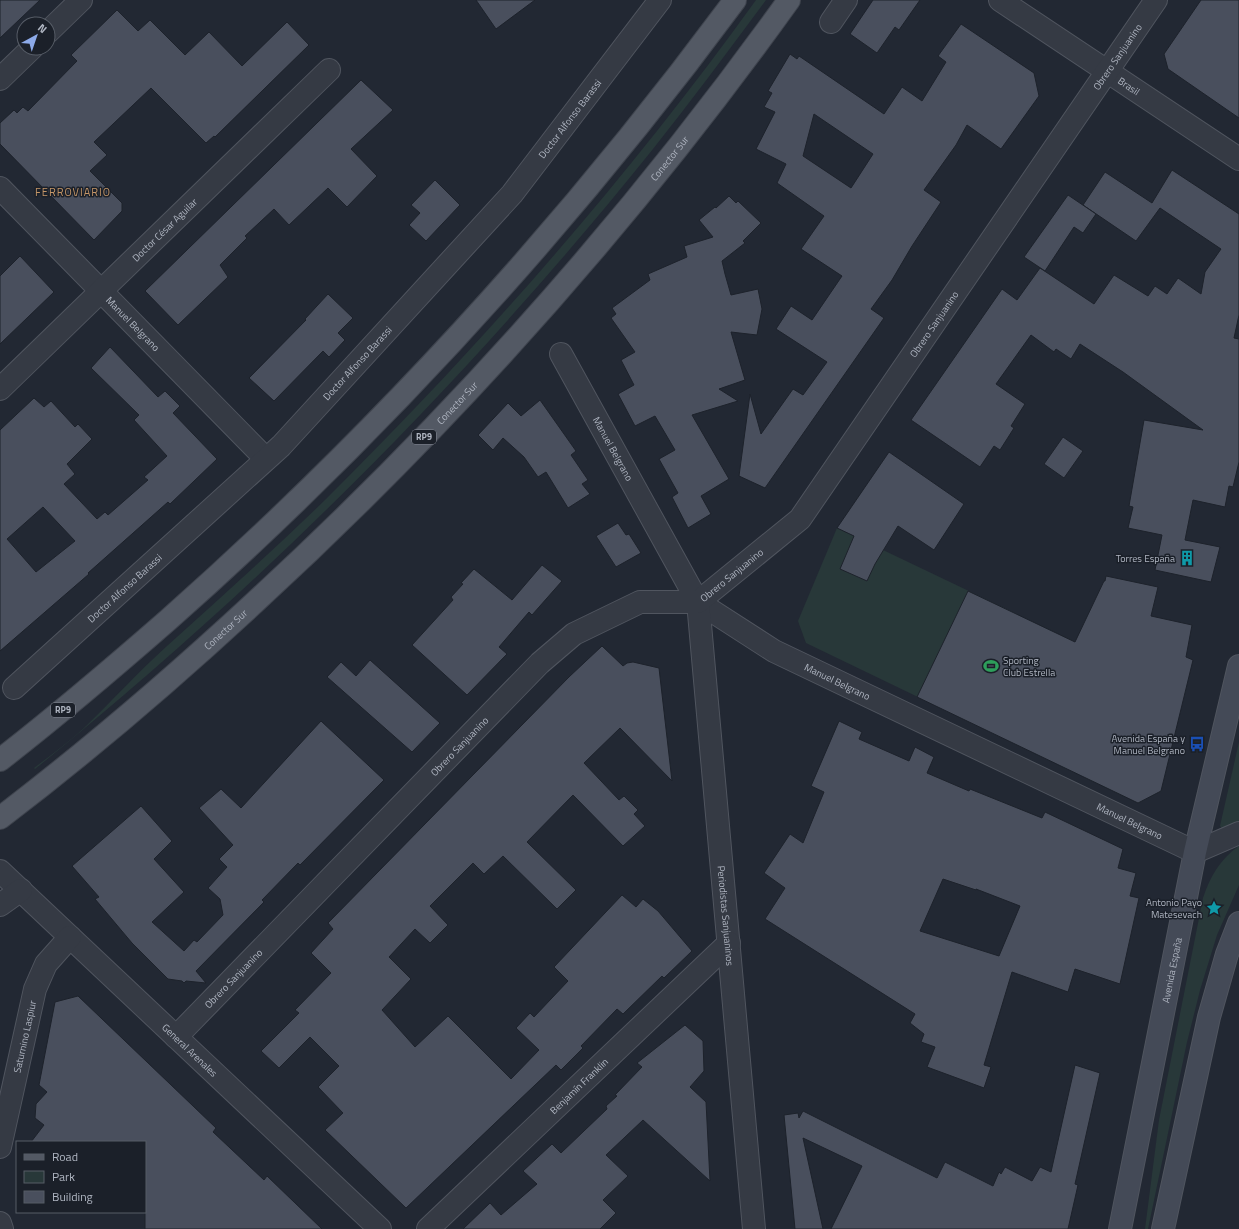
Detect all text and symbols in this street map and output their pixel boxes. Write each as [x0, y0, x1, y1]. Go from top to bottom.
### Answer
north arrow [16, 16, 56, 56]
text: N [34, 20, 50, 37]
street label: Obrero Sanjuanino [1089, 21, 1146, 93]
street label: Brasil [1115, 73, 1143, 99]
street label: Doctor Alfonso Barassi [535, 76, 605, 162]
street label: Conector Sur [647, 132, 693, 184]
district label: FERROVIARIO [35, 184, 111, 200]
street label: Doctor César Aguilar [129, 194, 201, 265]
street label: Obrero Sanjuanino [906, 288, 962, 360]
street label: Manuel Belgrano [102, 293, 163, 355]
street label: Doctor Alfonso Barassi [319, 323, 395, 404]
street label: Conector Sur [433, 378, 482, 428]
street label: Manuel Belgrano [589, 414, 637, 484]
road number: RP9 [412, 430, 436, 444]
street label: Obrero Sanjuanino [697, 545, 767, 606]
building icon: Torres España [1178, 549, 1196, 567]
street label: Doctor Alfonso Barassi [84, 550, 165, 626]
place label: Torres España [1116, 551, 1175, 566]
street label: Conector Sur [201, 606, 251, 653]
place label: Sporting Club Estrella [1003, 653, 1055, 680]
sports icon: Sporting Club Estrella [982, 657, 1000, 675]
street label: Manuel Belgrano [802, 660, 873, 704]
road number: RP9 [51, 703, 75, 717]
street label: Obrero Sanjuanino [427, 713, 492, 779]
place label: Avenida España y Manuel Belgrano [1112, 731, 1185, 758]
bus stop icon: Avenida España y Manuel Belgrano [1188, 735, 1206, 753]
street label: Manuel Belgrano [1094, 799, 1165, 843]
street label: Periodistas Sanjuaninos [714, 865, 738, 967]
place label: Antonio Payo Matesevach [1146, 895, 1202, 922]
place icon: Antonio Payo Matesevach [1205, 899, 1223, 917]
street label: Avenida España [1158, 936, 1186, 1004]
street label: Obrero Sanjuanino [201, 945, 266, 1012]
street label: Saturnino Laspiur [10, 999, 40, 1074]
street label: General Arenales [158, 1020, 221, 1081]
street label: Benjamín Franklin [547, 1055, 612, 1118]
legend [16, 1141, 146, 1213]
text: Road [52, 1147, 78, 1166]
text: Park [52, 1167, 75, 1186]
text: Building [52, 1187, 93, 1206]

